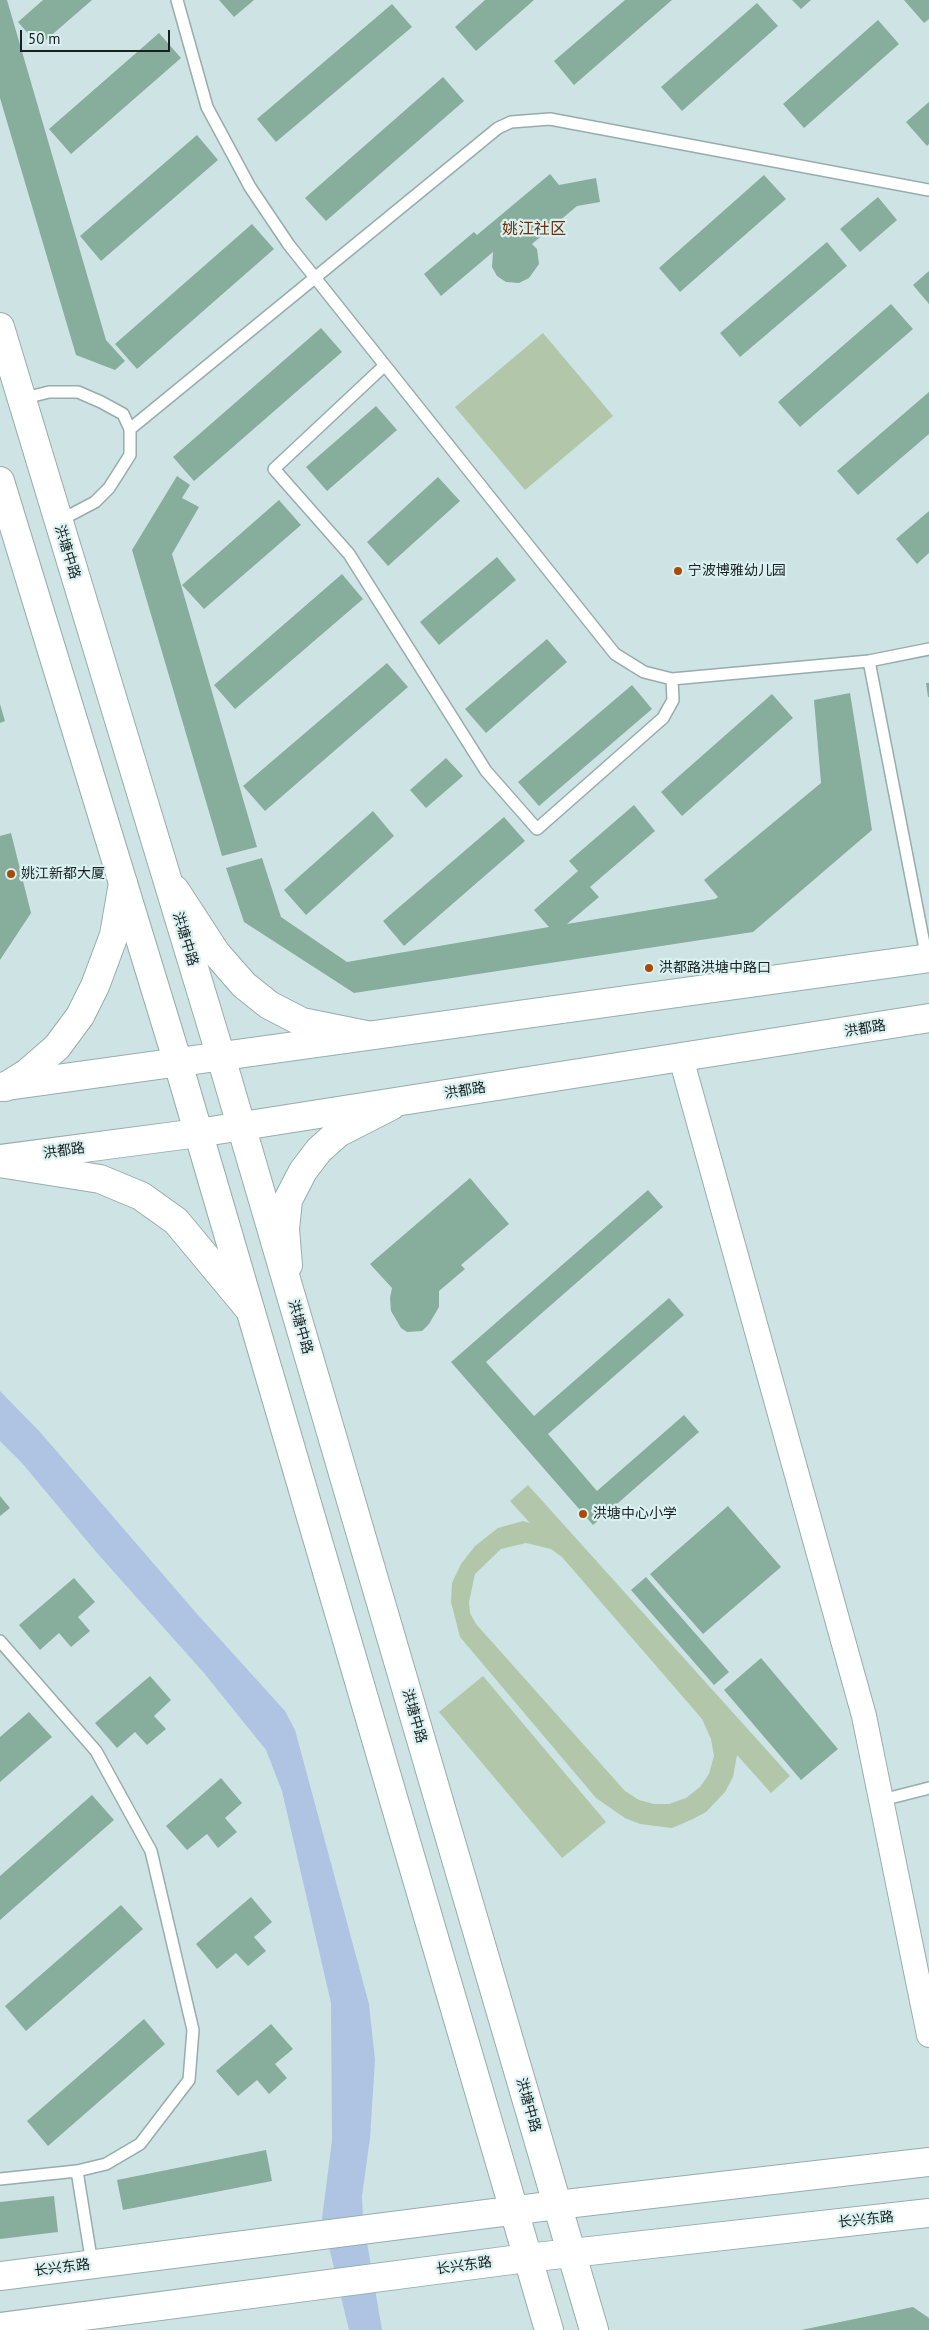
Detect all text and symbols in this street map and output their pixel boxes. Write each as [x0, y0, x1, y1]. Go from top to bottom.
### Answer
scale bar [22, 20, 172, 52]
text: 50 m [28, 29, 61, 48]
district label: 姚江社区 [502, 219, 566, 239]
street label: 洪塘中路 [51, 523, 83, 581]
place label: 宁波博雅幼儿园 [688, 563, 786, 579]
marker: 宁波博雅幼儿园 [672, 565, 684, 577]
place label: 姚江新都大厦 [21, 866, 105, 882]
marker: 姚江新都大厦 [5, 868, 17, 880]
street label: 洪塘中路 [169, 910, 201, 968]
place label: 洪都路洪塘中路口 [659, 960, 771, 976]
marker: 洪都路洪塘中路口 [643, 962, 655, 974]
street label: 洪都路 [843, 1017, 887, 1041]
street label: 洪都路 [443, 1079, 487, 1103]
street label: 洪都路 [42, 1140, 86, 1162]
street label: 洪塘中路 [284, 1298, 316, 1356]
place label: 洪塘中心小学 [593, 1506, 677, 1522]
marker: 洪塘中心小学 [577, 1508, 589, 1520]
street label: 洪塘中路 [398, 1687, 430, 1745]
street label: 洪塘中路 [512, 2076, 544, 2134]
street label: 长兴东路 [837, 2209, 895, 2231]
street label: 长兴东路 [435, 2254, 493, 2278]
street label: 长兴东路 [33, 2256, 91, 2280]

